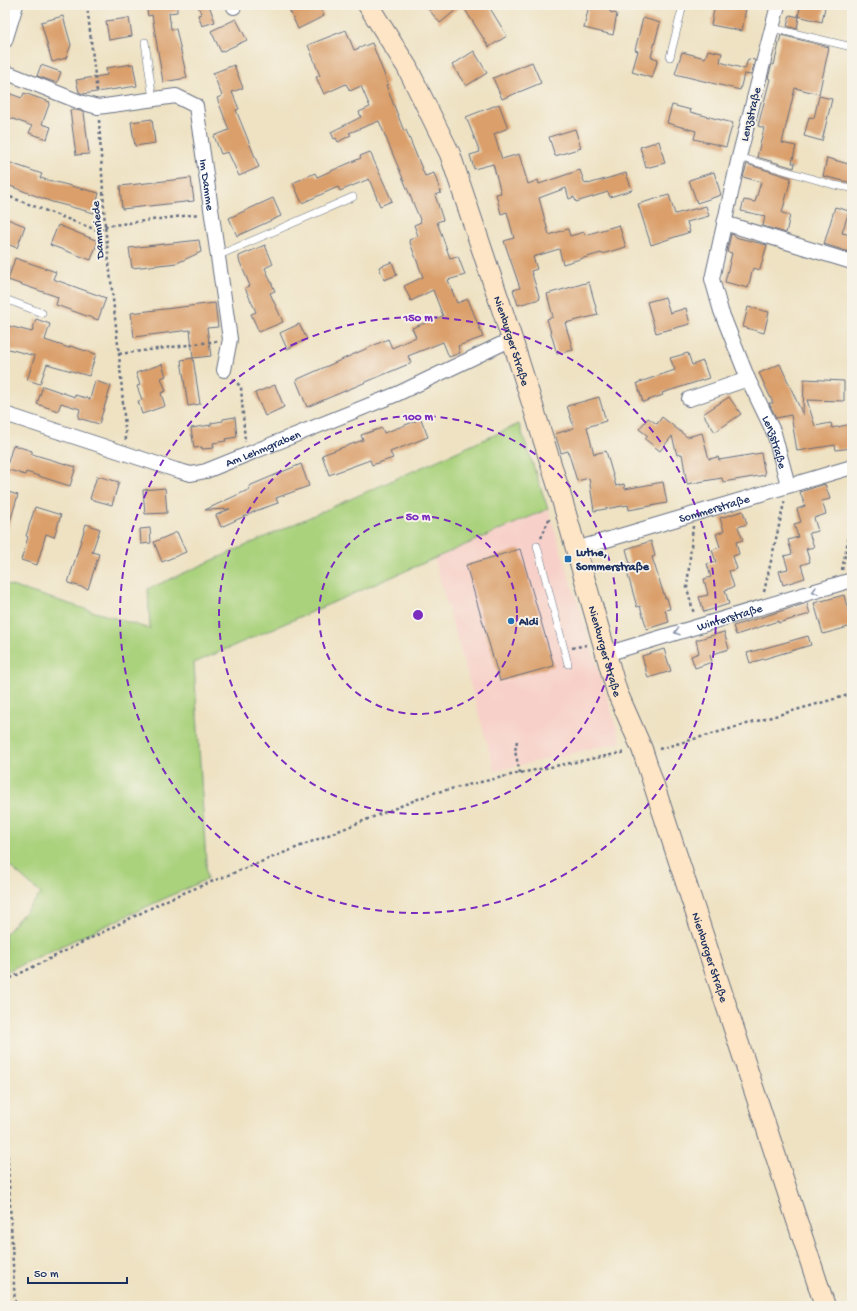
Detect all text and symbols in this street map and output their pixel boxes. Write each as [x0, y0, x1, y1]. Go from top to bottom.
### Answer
street label: Lenzstraße [738, 85, 766, 143]
street label: Im Damme [195, 158, 216, 212]
street label: Dammriede [89, 200, 109, 260]
street label: Nienburger Straße [489, 295, 531, 389]
text: 150 m [402, 312, 433, 326]
text: 100 m [402, 411, 433, 425]
street label: Lenzstraße [758, 414, 789, 471]
street label: Am Lehmgraben [224, 428, 304, 471]
street label: Sommerstraße [678, 493, 752, 527]
text: 50 m [406, 511, 431, 525]
place label: Luthe, Sommerstraße [576, 547, 650, 575]
marker: Luthe, Sommerstraße [563, 554, 573, 564]
one-way arrow [811, 586, 818, 595]
street label: Winterstraße [696, 602, 765, 635]
street label: Nienburger Straße [584, 605, 624, 700]
centre of rings [411, 608, 425, 622]
marker: Aldi [506, 616, 516, 626]
place label: Aldi [518, 616, 539, 630]
one-way arrow [673, 627, 680, 636]
street label: Nienburger Straße [687, 911, 730, 1005]
scale bar [28, 1259, 127, 1285]
text: 50 m [34, 1268, 59, 1282]

